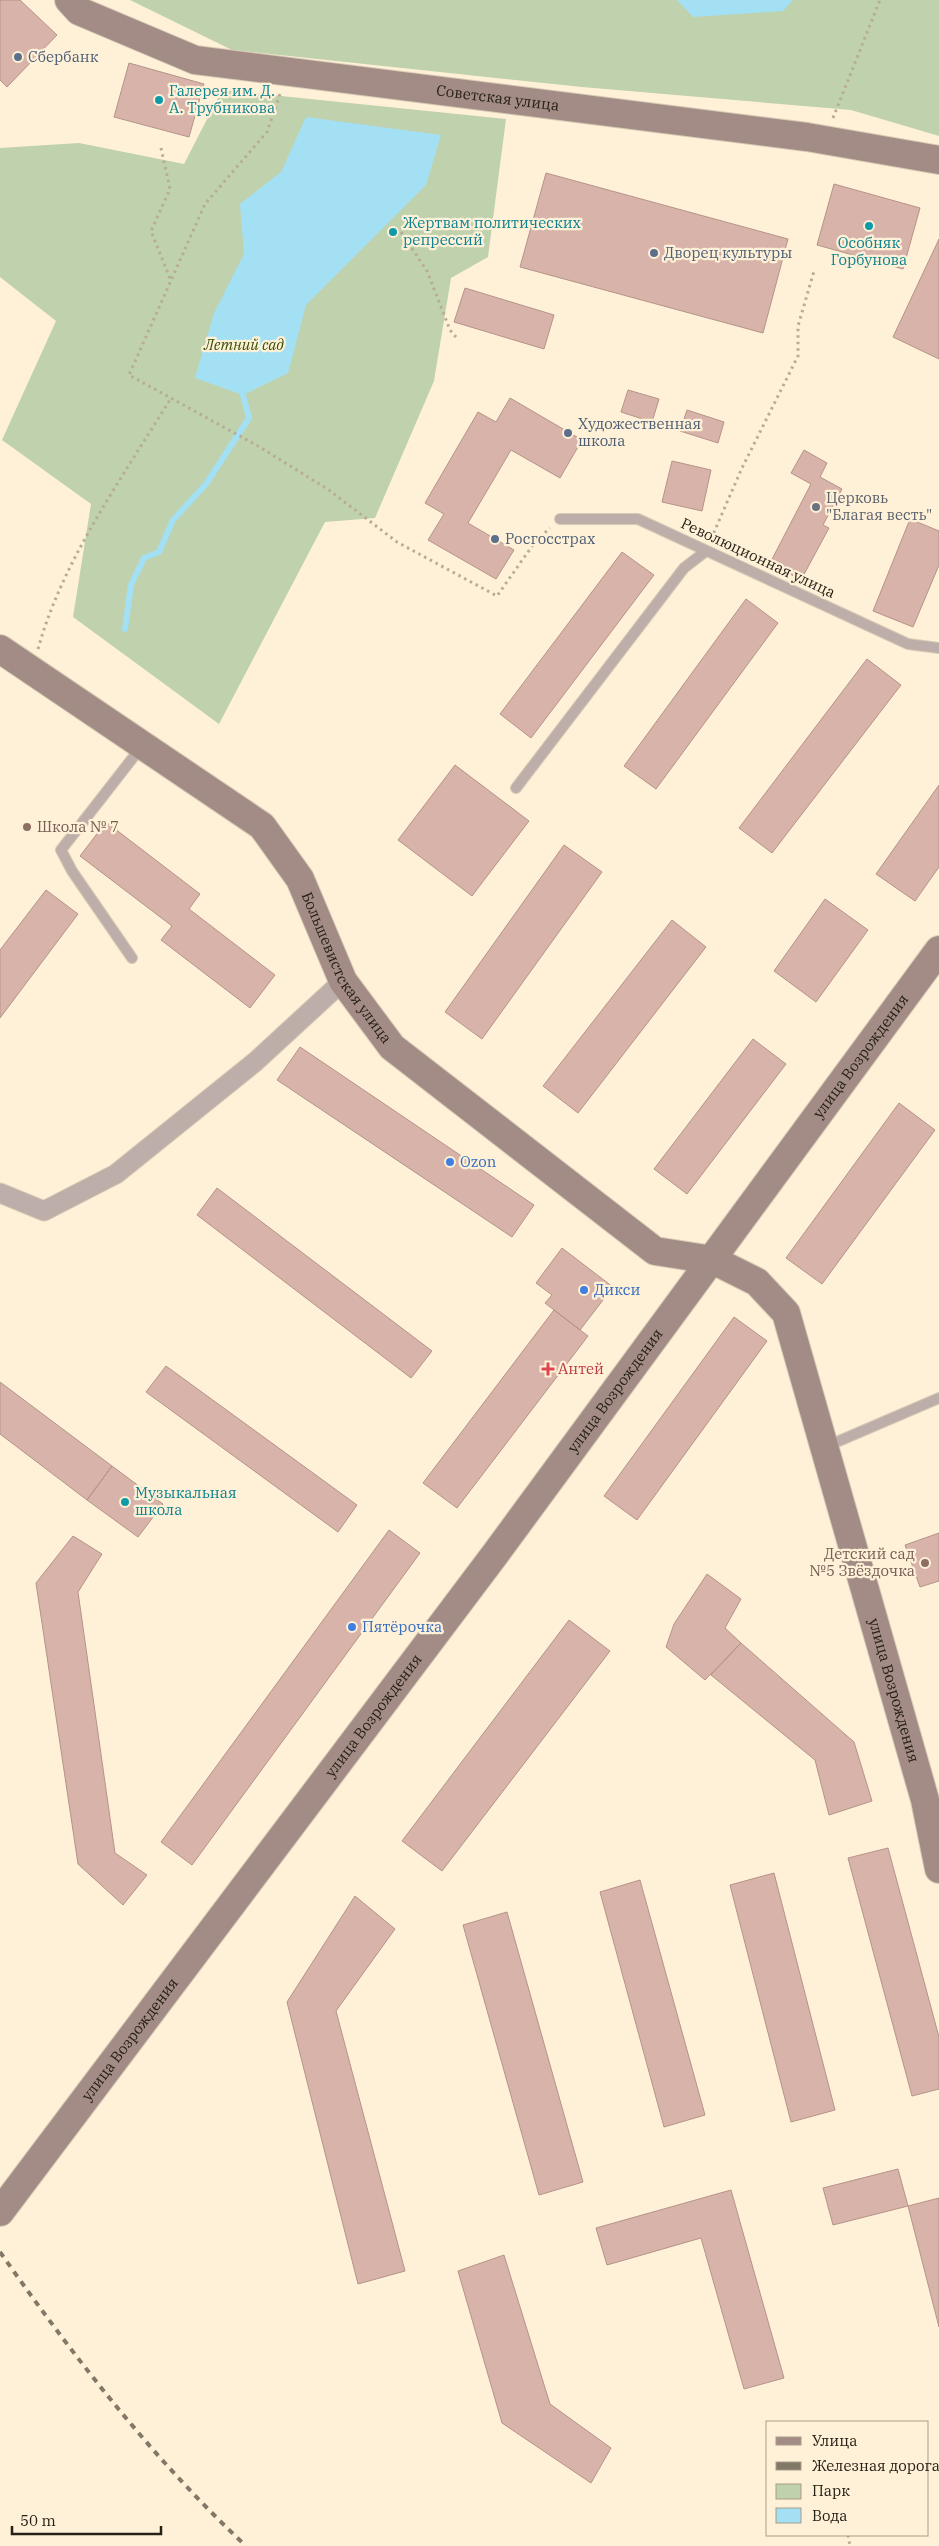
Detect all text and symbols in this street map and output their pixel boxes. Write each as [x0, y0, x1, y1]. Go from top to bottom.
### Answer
place label: Сбербанк [28, 47, 99, 66]
marker: Сбербанк [12, 51, 24, 63]
street label: Советская улица [435, 80, 560, 115]
place label: Галерея им. Д. А. Трубникова [169, 81, 275, 117]
marker: Галерея им. Д. А. Трубникова [153, 94, 165, 106]
place label: Жертвам политических репрессий [403, 213, 581, 249]
marker: Особняк Горбунова [863, 220, 875, 232]
marker: Жертвам политических репрессий [387, 226, 399, 238]
place label: Особняк Горбунова [831, 233, 907, 269]
place label: Дворец культуры [664, 243, 792, 262]
marker: Дворец культуры [648, 247, 660, 259]
park label: Летний сад [203, 335, 284, 354]
place label: Художественная школа [578, 414, 701, 450]
marker: Художественная школа [562, 427, 574, 439]
place label: Церковь "Благая весть" [826, 488, 932, 524]
marker: Церковь "Благая весть" [810, 501, 822, 513]
street label: Революционная улица [678, 513, 838, 602]
place label: Росгосстрах [505, 529, 595, 548]
marker: Росгосстрах [489, 533, 501, 545]
place label: Школа № 7 [37, 817, 119, 836]
marker: Школа № 7 [21, 821, 33, 833]
street label: Большевистская улица [298, 889, 396, 1047]
street label: улица Возрождения [809, 990, 912, 1122]
place label: Ozon [460, 1152, 497, 1171]
marker: Ozon [444, 1156, 456, 1168]
place label: Дикси [594, 1280, 641, 1299]
marker: Дикси [578, 1284, 590, 1296]
street label: улица Возрождения [563, 1325, 667, 1456]
place label: Антей [558, 1359, 604, 1378]
marker: Антей [542, 1363, 554, 1375]
place label: Музыкальная школа [135, 1483, 237, 1519]
marker: Музыкальная школа [119, 1496, 131, 1508]
place label: Детский сад №5 Звёздочка [809, 1544, 915, 1580]
marker: Детский сад №5 Звёздочка [919, 1557, 931, 1569]
street label: улица Возрождения [865, 1616, 924, 1765]
place label: Пятёрочка [362, 1617, 442, 1636]
marker: Пятёрочка [346, 1621, 358, 1633]
street label: улица Возрождения [321, 1650, 426, 1781]
street label: улица Возрождения [77, 1974, 182, 2105]
legend [766, 2421, 929, 2536]
text: Улица [812, 2431, 857, 2450]
text: Железная дорога [812, 2456, 939, 2475]
text: Парк [812, 2481, 850, 2500]
scale bar [12, 2504, 161, 2536]
text: Вода [812, 2506, 848, 2525]
text: 50 m [20, 2511, 56, 2530]

